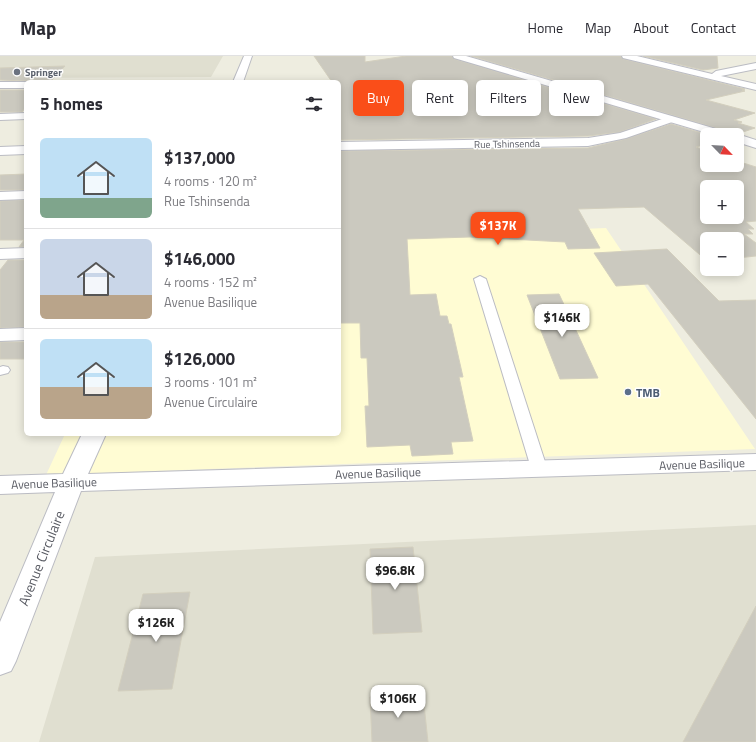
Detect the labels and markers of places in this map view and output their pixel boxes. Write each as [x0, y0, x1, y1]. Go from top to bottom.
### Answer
place label: Springer [25, 65, 62, 80]
marker: Springer [12, 67, 22, 77]
pin: $137K [470, 212, 526, 246]
pin: $146K [534, 304, 590, 338]
place label: TMB [636, 383, 660, 402]
marker: TMB [623, 387, 633, 397]
pin: $96.8K [362, 557, 428, 591]
pin: $126K [128, 609, 184, 643]
pin: $106K [370, 685, 426, 719]

